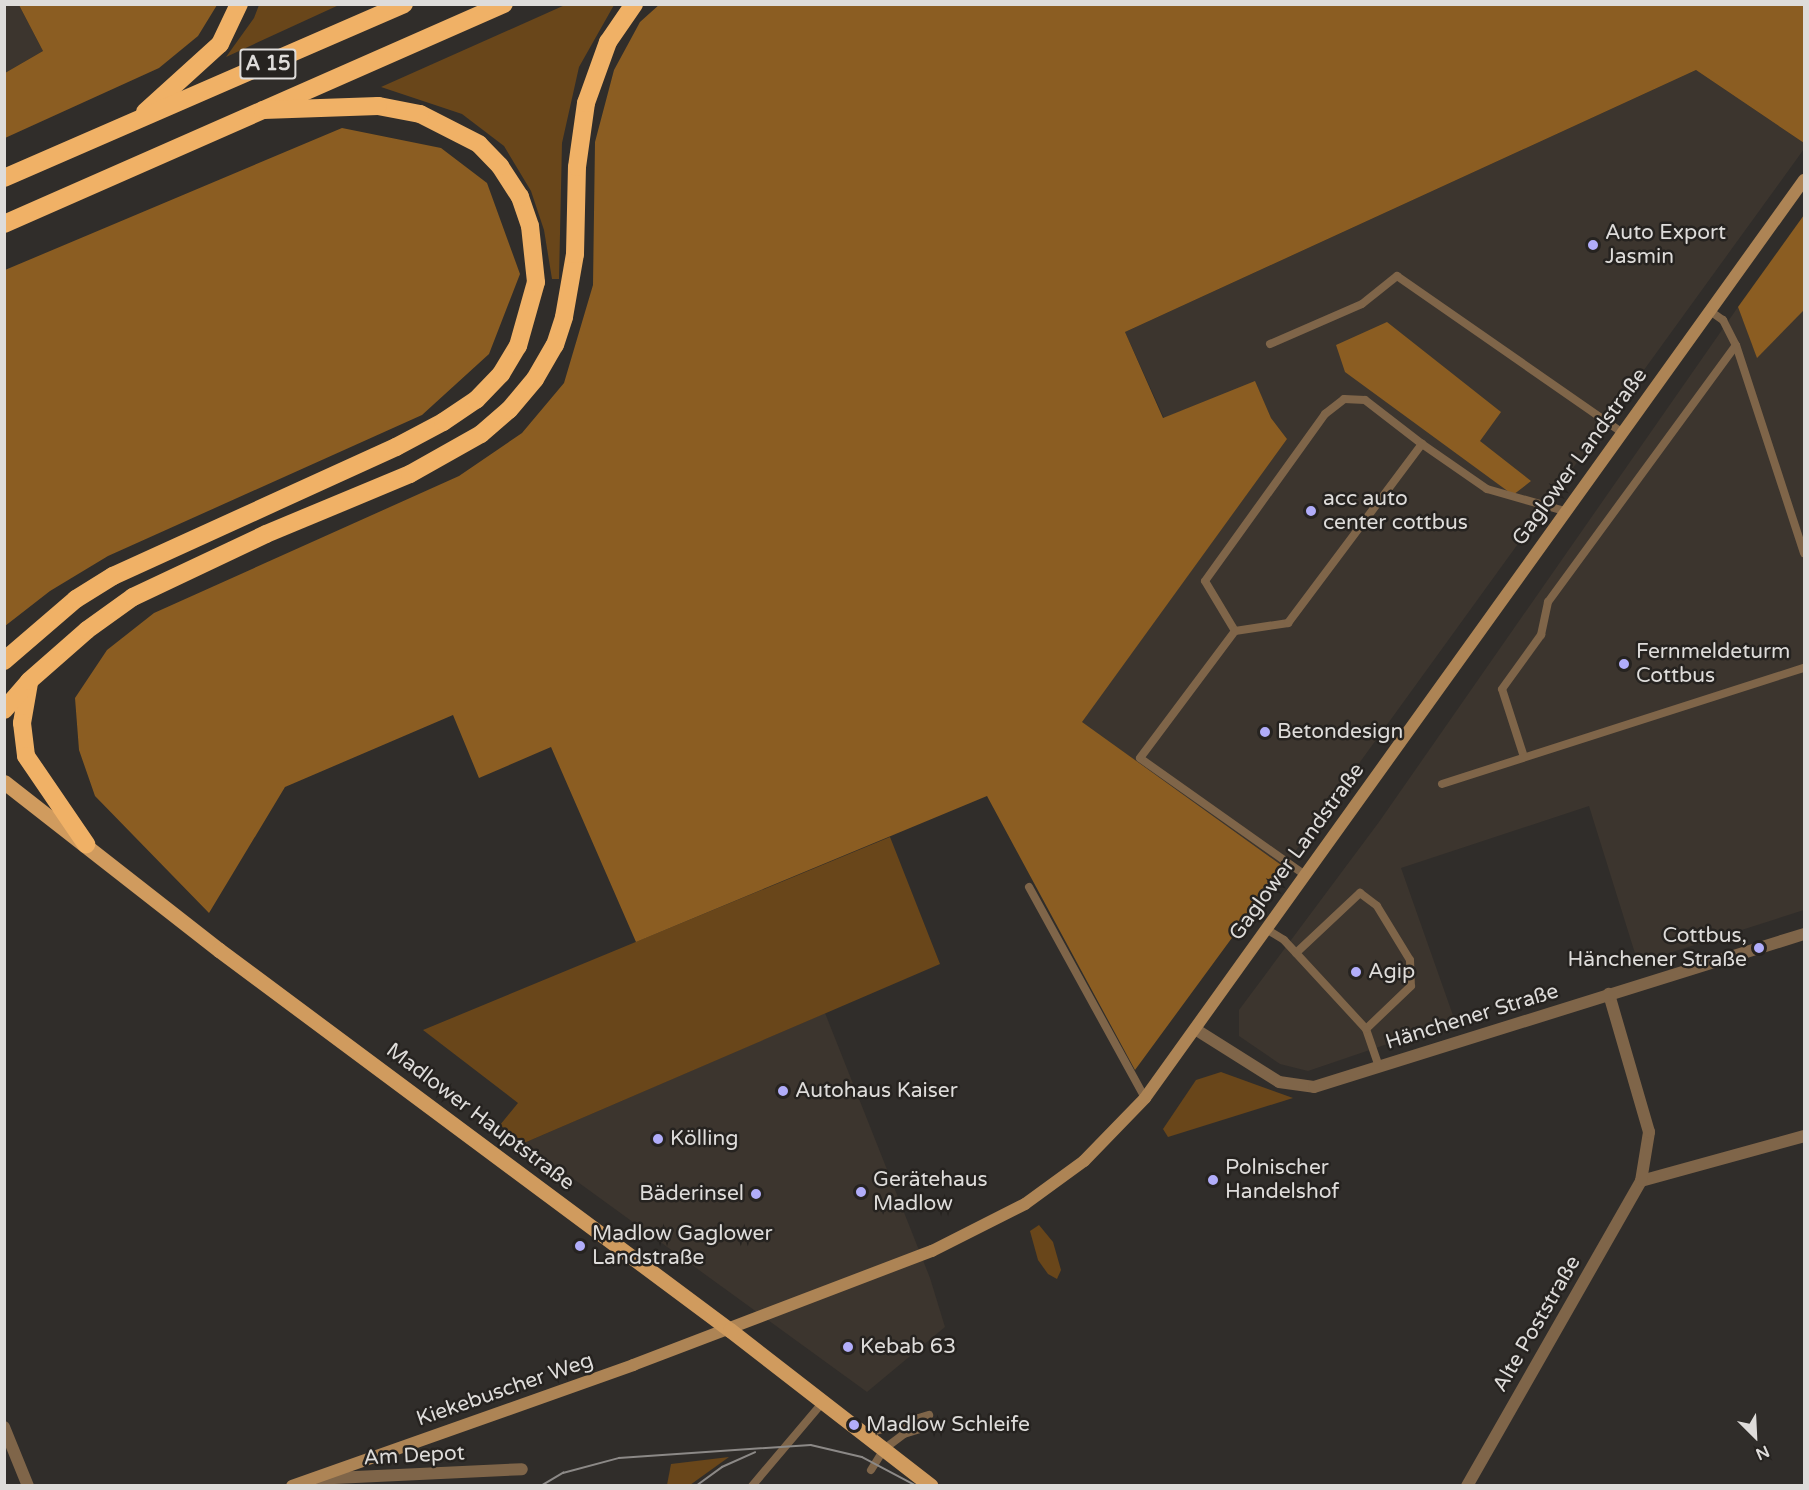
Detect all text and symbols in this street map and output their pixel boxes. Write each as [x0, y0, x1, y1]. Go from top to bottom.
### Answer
road number: A 15 [238, 47, 298, 81]
place label: Auto Export Jasmin [1605, 220, 1726, 270]
marker: Auto Export Jasmin [1586, 238, 1600, 252]
street label: Gaglower Landstraße [1507, 363, 1653, 551]
place label: acc auto center cottbus [1323, 486, 1468, 536]
marker: acc auto center cottbus [1304, 504, 1318, 518]
place label: Fernmeldeturm Cottbus [1636, 639, 1790, 689]
marker: Fernmeldeturm Cottbus [1617, 657, 1631, 671]
place label: Betondesign [1277, 719, 1403, 745]
marker: Betondesign [1258, 725, 1272, 739]
street label: Gaglower Landstraße [1224, 758, 1370, 946]
place label: Cottbus, Hänchener Straße [1568, 923, 1747, 973]
marker: Cottbus, Hänchener Straße [1752, 941, 1766, 955]
place label: Agip [1368, 959, 1415, 985]
marker: Agip [1349, 965, 1363, 979]
street label: Hänchener Straße [1382, 979, 1562, 1055]
street label: Madlower Hauptstraße [381, 1038, 579, 1196]
place label: Autohaus Kaiser [795, 1078, 958, 1104]
marker: Autohaus Kaiser [776, 1084, 790, 1098]
place label: Kölling [670, 1126, 739, 1152]
marker: Kölling [651, 1132, 665, 1146]
place label: Polnischer Handelshof [1225, 1155, 1339, 1205]
place label: Gerätehaus Madlow [873, 1167, 988, 1217]
marker: Polnischer Handelshof [1206, 1173, 1220, 1187]
place label: Bäderinsel [639, 1181, 744, 1207]
marker: Gerätehaus Madlow [854, 1185, 868, 1199]
marker: Bäderinsel [749, 1187, 763, 1201]
place label: Madlow Gaglower Landstraße [592, 1221, 772, 1271]
marker: Madlow Gaglower Landstraße [573, 1239, 587, 1253]
street label: Alte Poststraße [1488, 1251, 1586, 1397]
place label: Kebab 63 [860, 1334, 956, 1360]
marker: Kebab 63 [841, 1340, 855, 1354]
street label: Kiekebuscher Weg [413, 1348, 597, 1432]
north arrow [1725, 1406, 1785, 1466]
place label: Madlow Schleife [866, 1412, 1030, 1438]
marker: Madlow Schleife [847, 1418, 861, 1432]
street label: Am Depot [363, 1441, 465, 1471]
text: N [1752, 1441, 1772, 1464]

